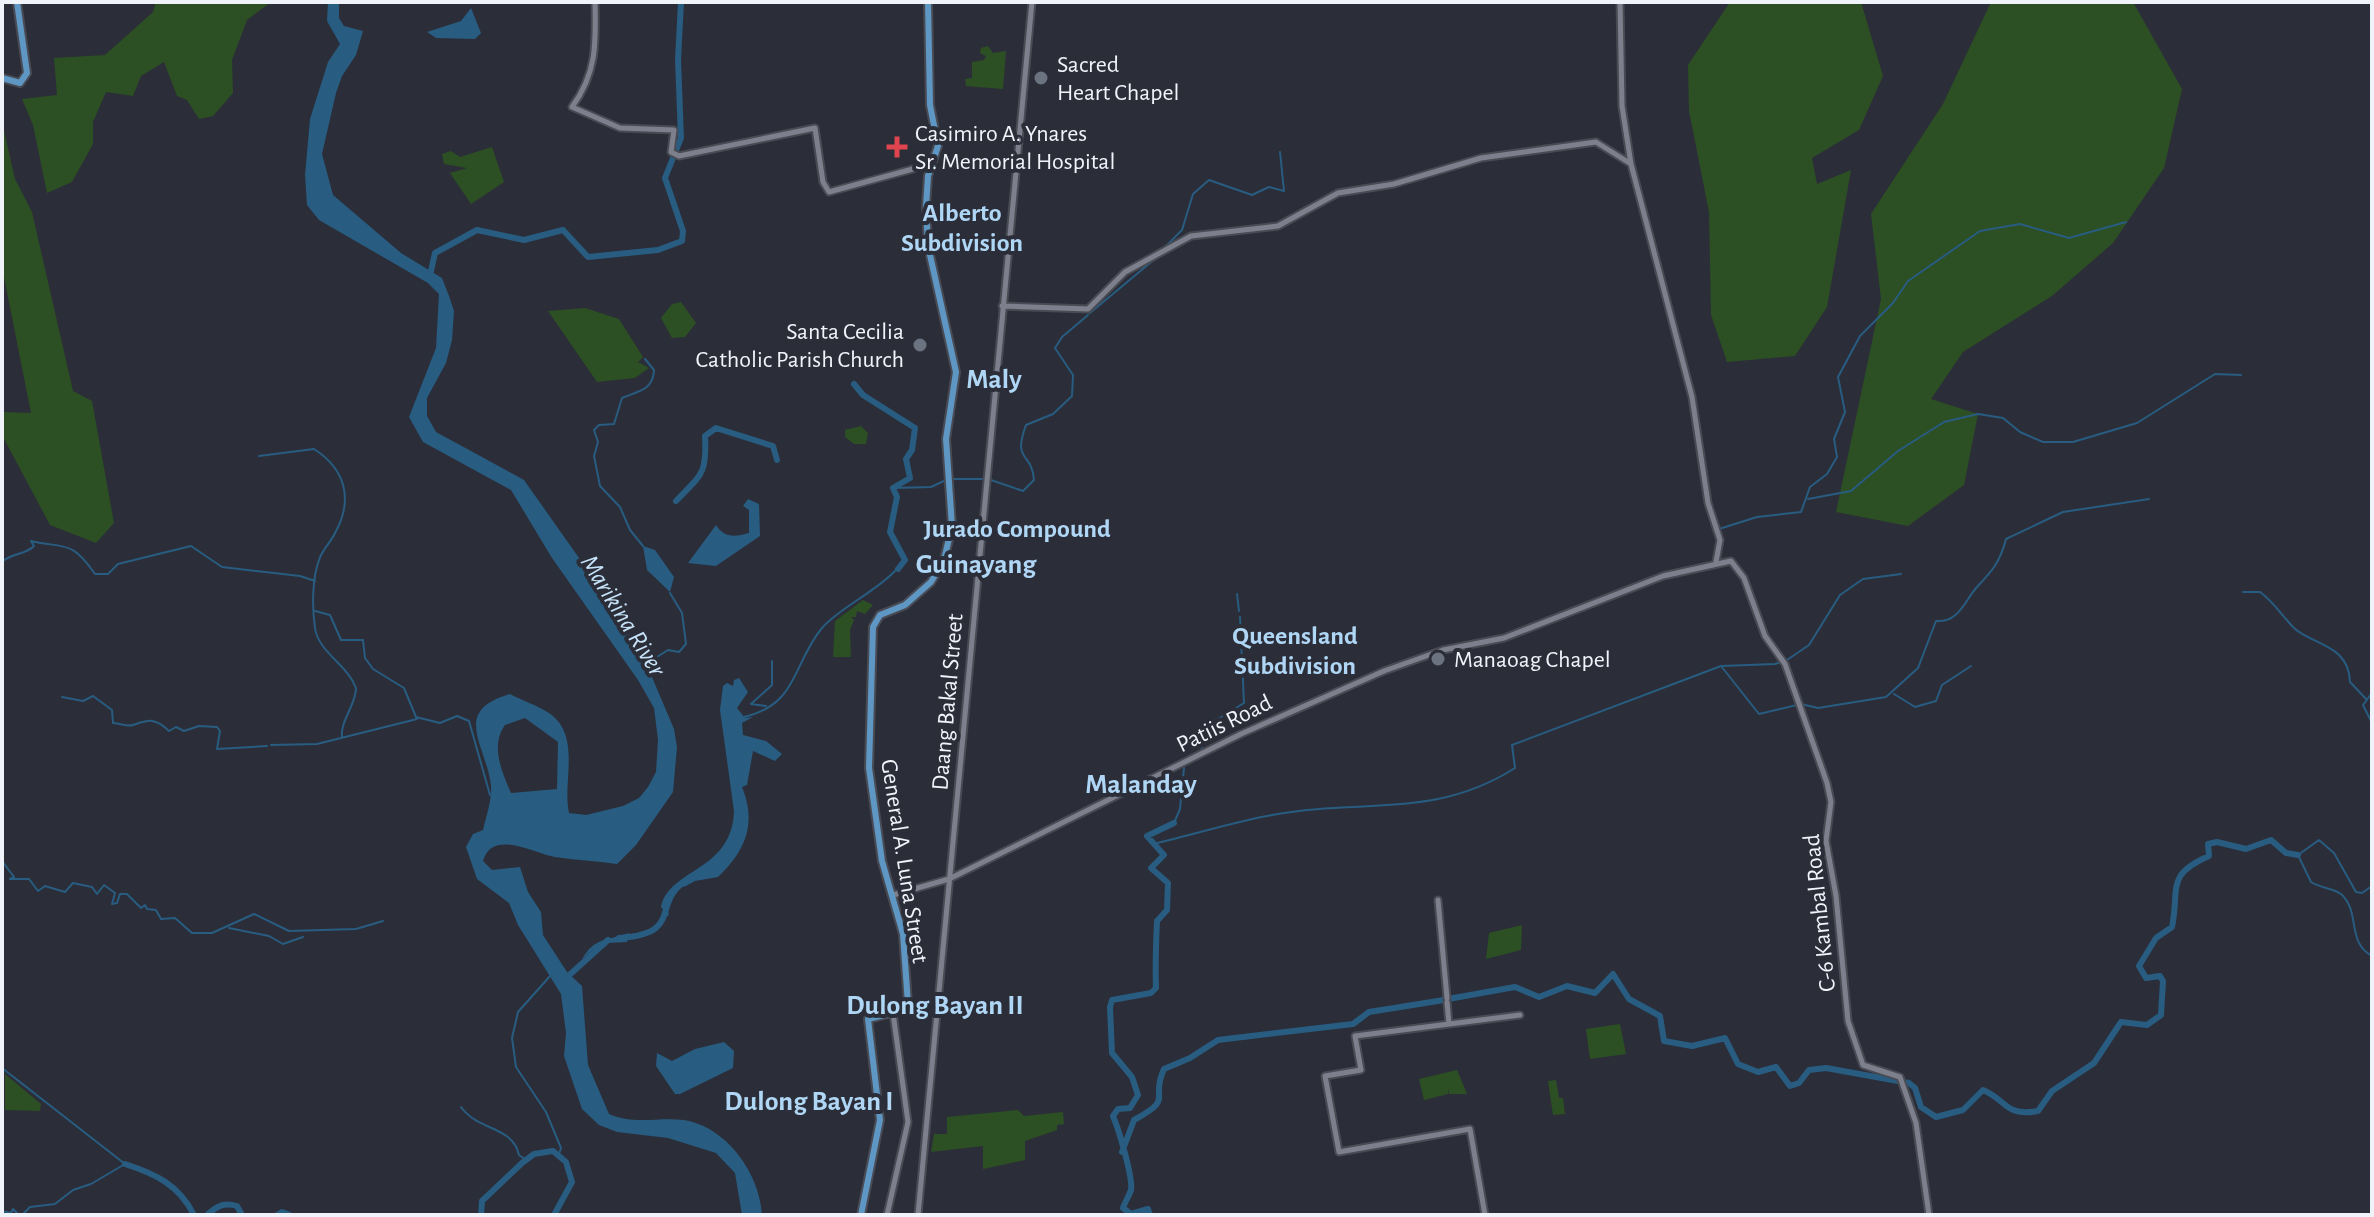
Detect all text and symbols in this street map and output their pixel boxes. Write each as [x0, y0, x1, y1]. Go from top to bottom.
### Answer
place label: Sacred Heart Chapel [1057, 53, 1179, 105]
marker: Sacred Heart Chapel [1032, 69, 1050, 87]
place label: Casimiro A. Ynares Sr. Memorial Hospital [915, 122, 1115, 174]
marker: Casimiro A. Ynares Sr. Memorial Hospital [886, 136, 908, 158]
district label: Alberto Subdivision [901, 200, 1023, 256]
place label: Santa Cecilia Catholic Parish Church [696, 320, 904, 372]
marker: Santa Cecilia Catholic Parish Church [911, 336, 929, 354]
district label: Maly [966, 366, 1022, 394]
district label: Jurado Compound [923, 516, 1111, 542]
water label: Marikina River [576, 550, 671, 682]
district label: Guinayang [916, 551, 1037, 579]
street label: Daang Bakal Street [928, 612, 968, 791]
district label: Queensland Subdivision [1232, 623, 1358, 679]
place label: Manaoag Chapel [1454, 648, 1611, 672]
marker: Manaoag Chapel [1429, 650, 1447, 668]
street label: Patiis Road [1173, 691, 1276, 757]
street label: General A. Luna Street [876, 757, 932, 965]
district label: Malanday [1085, 771, 1197, 799]
street label: C-6 Kambal Road [1800, 833, 1840, 993]
district label: Dulong Bayan II [846, 992, 1024, 1020]
district label: Dulong Bayan I [724, 1088, 894, 1116]

